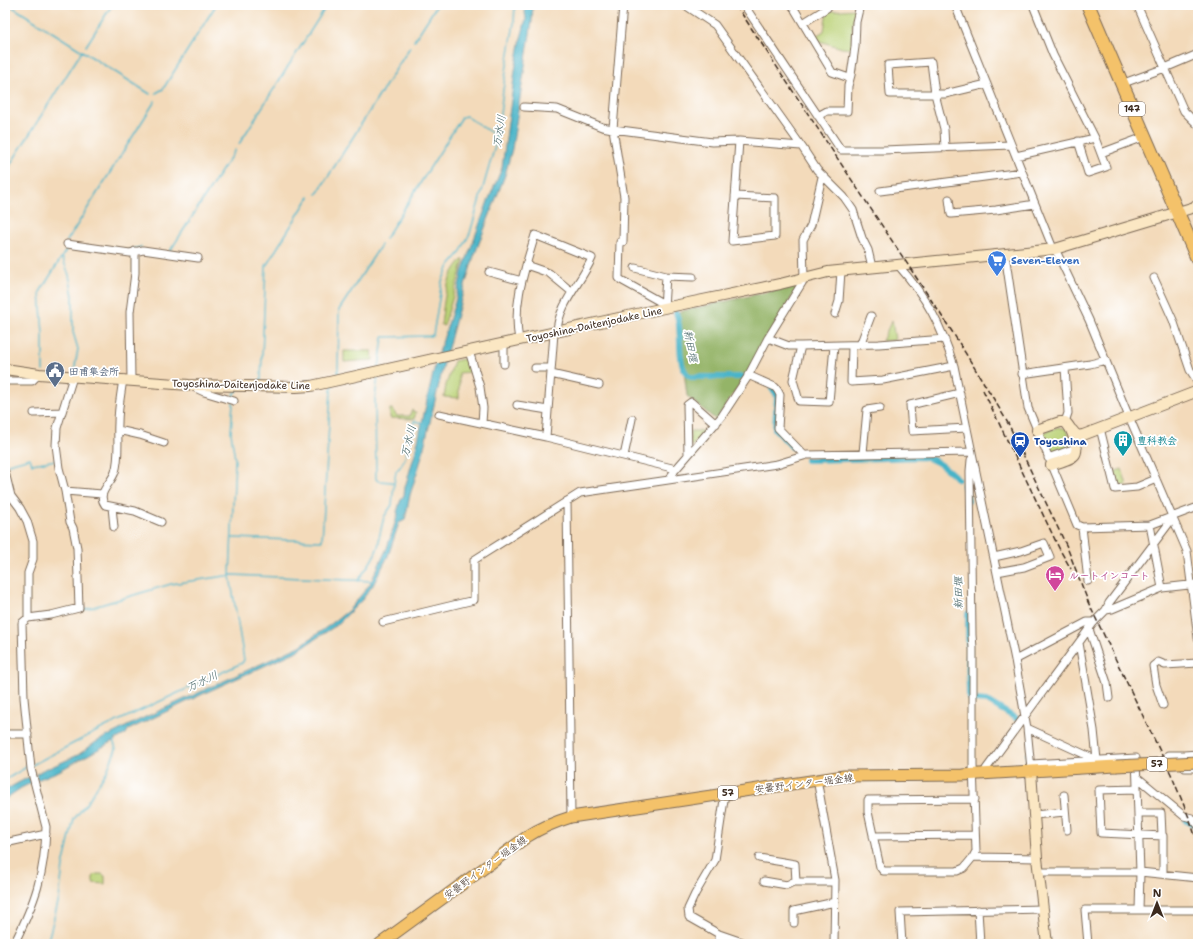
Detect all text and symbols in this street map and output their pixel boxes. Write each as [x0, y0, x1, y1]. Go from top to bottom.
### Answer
road number: 147 [1119, 102, 1145, 116]
water label: 万水川 [490, 114, 509, 149]
supermarket icon: Seven-Eleven [986, 249, 1008, 277]
place label: Seven-Eleven [1011, 254, 1080, 267]
street label: Toyoshina-Daitenjodake Line [525, 304, 664, 345]
water label: 新田堰 [680, 328, 701, 365]
public building icon: 田甫集会所 [44, 360, 66, 388]
place label: 田甫集会所 [69, 365, 119, 378]
street label: Toyoshina-Daitenjodake Line [172, 377, 311, 392]
water label: 万水川 [397, 423, 420, 459]
building icon: 豊科教会 [1112, 429, 1134, 457]
station icon: Toyoshina [1009, 430, 1031, 458]
place label: 豊科教会 [1137, 434, 1177, 447]
place label: Toyoshina [1034, 435, 1087, 448]
hotel icon: ルートインコート [1044, 564, 1066, 592]
place label: ルートインコート [1069, 569, 1149, 582]
water label: 新田堰 [951, 576, 966, 610]
water label: 万水川 [184, 668, 220, 695]
road number: 57 [1147, 757, 1167, 771]
street label: 安曇野インター堀金線 [754, 771, 854, 796]
road number: 57 [718, 786, 738, 800]
street label: 安曇野インター堀金線 [441, 833, 529, 902]
north arrow [1137, 883, 1177, 923]
text: N [1153, 886, 1162, 901]

